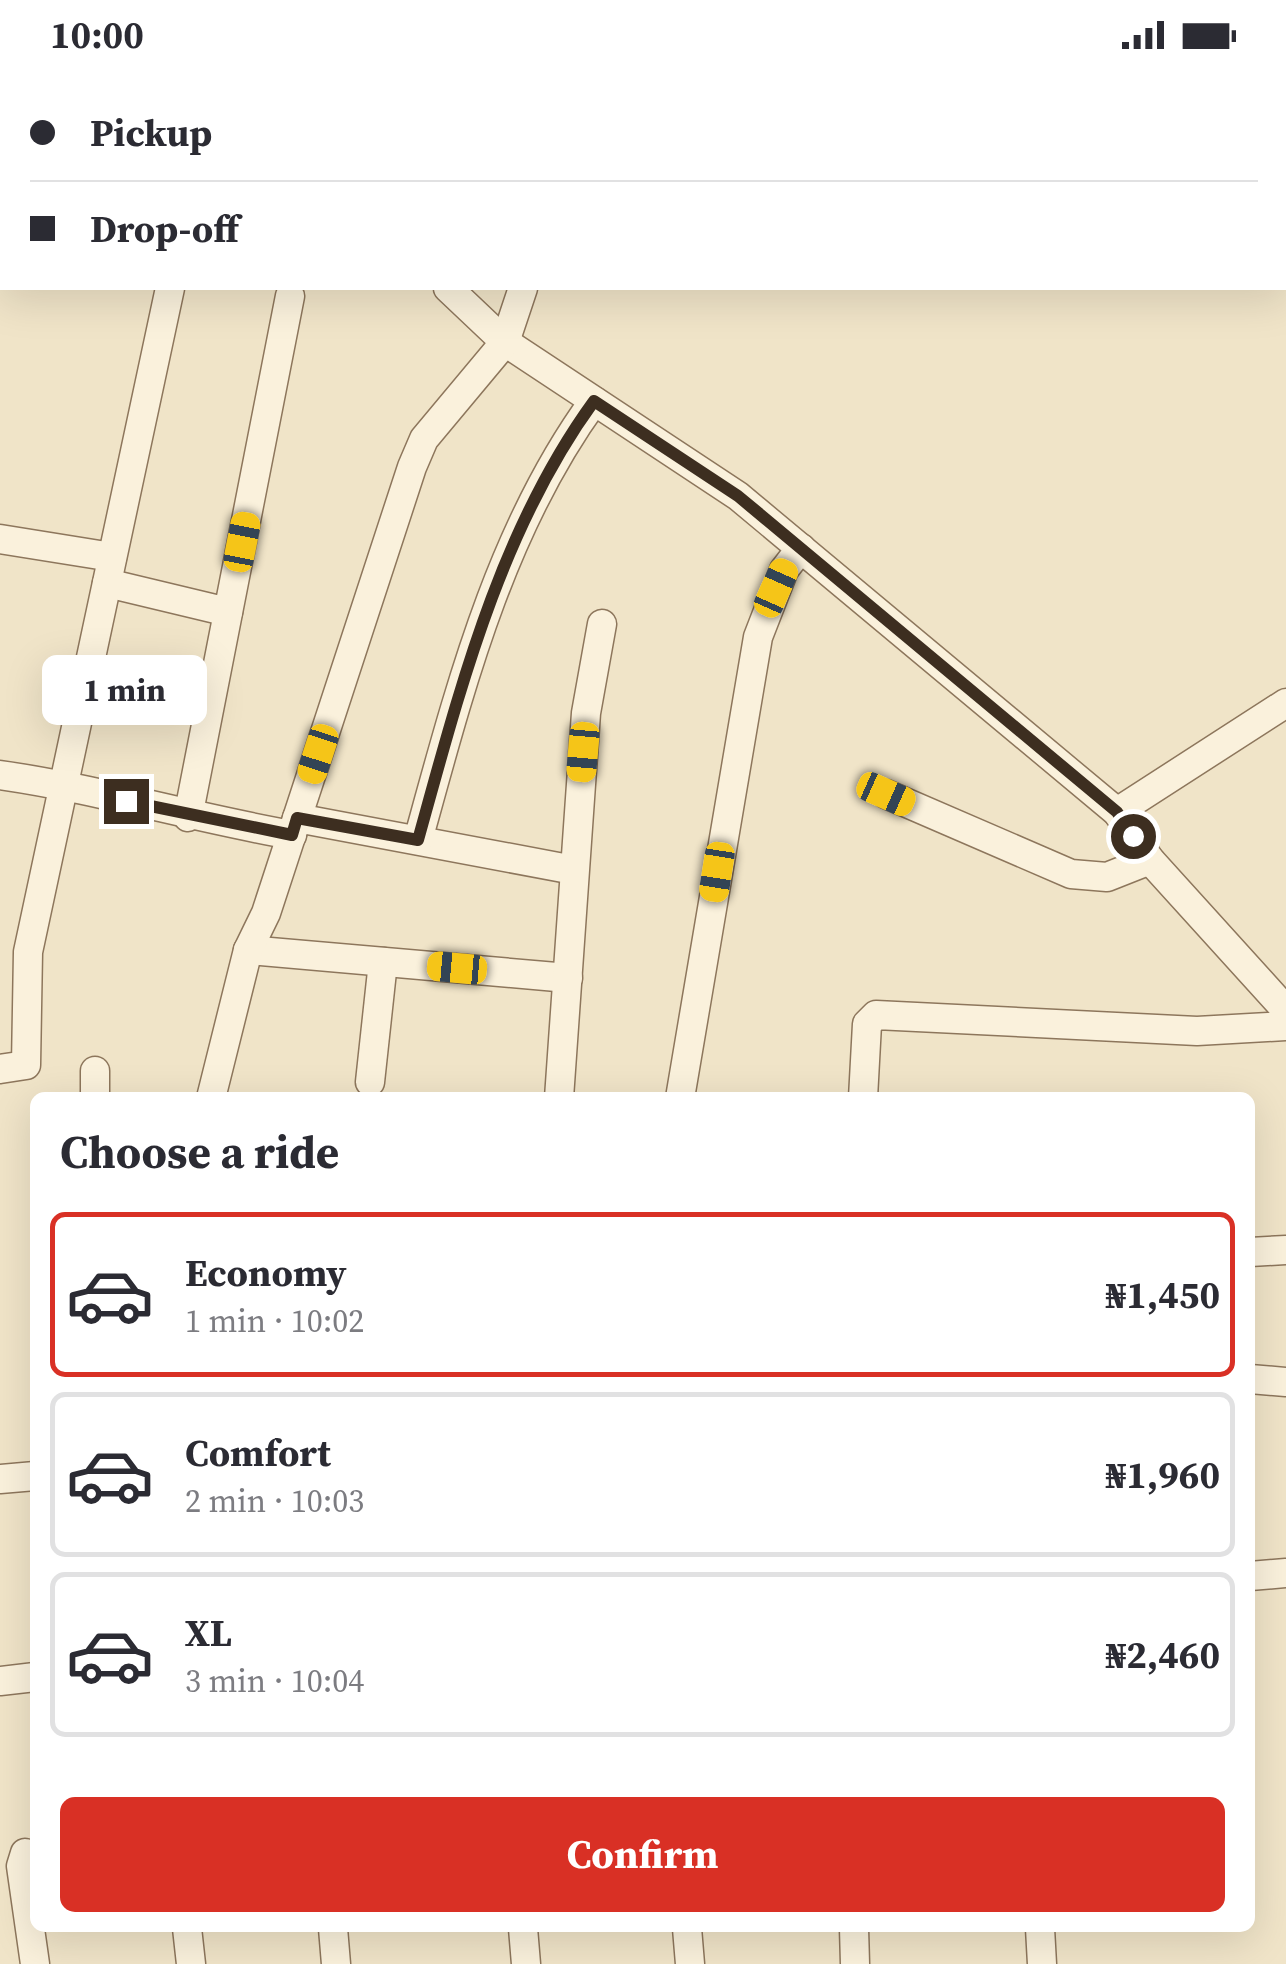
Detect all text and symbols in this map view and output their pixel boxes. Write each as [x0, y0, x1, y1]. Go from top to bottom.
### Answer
text: 10:00 [50, 9, 144, 61]
text: Pickup [90, 107, 212, 159]
text: Drop-off [90, 203, 239, 255]
car [222, 510, 262, 574]
car [750, 554, 802, 622]
callout: 1 min [44, 656, 208, 726]
text: 1 min [83, 668, 166, 712]
car [294, 721, 342, 787]
car [565, 721, 601, 783]
car [852, 768, 920, 820]
route end [104, 779, 149, 824]
route start [1111, 814, 1156, 859]
car [697, 840, 737, 904]
car [426, 950, 488, 986]
text: Choose a ride [60, 1121, 339, 1183]
text: Economy [185, 1247, 347, 1299]
icon: car [65, 1250, 155, 1340]
text: ₦1,450 [1106, 1269, 1220, 1321]
text: 1 min · 10:02 [185, 1299, 364, 1343]
text: Comfort [185, 1427, 331, 1479]
icon: car [65, 1430, 155, 1520]
text: ₦1,960 [1106, 1449, 1220, 1501]
text: 2 min · 10:03 [185, 1479, 364, 1523]
text: XL [185, 1607, 232, 1659]
icon: car [65, 1610, 155, 1700]
text: ₦2,460 [1106, 1629, 1220, 1681]
text: 3 min · 10:04 [185, 1659, 364, 1703]
button: Confirm [60, 1797, 1225, 1912]

